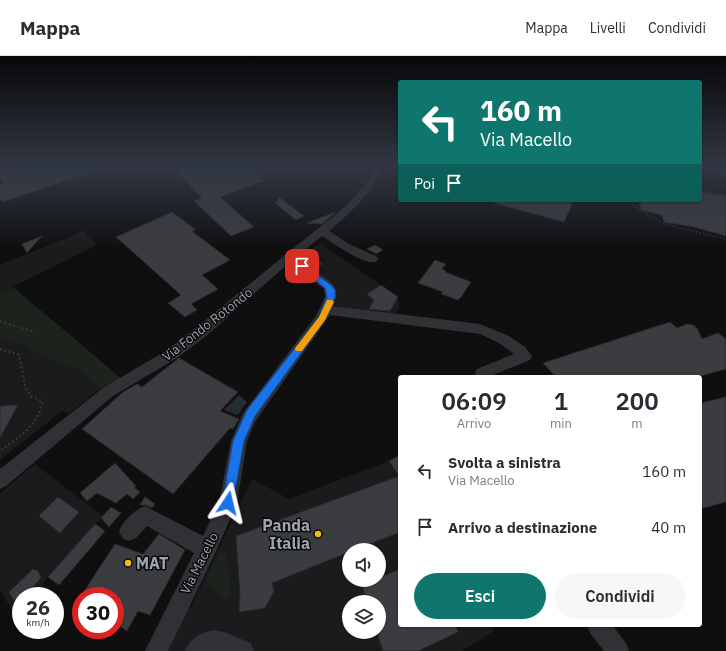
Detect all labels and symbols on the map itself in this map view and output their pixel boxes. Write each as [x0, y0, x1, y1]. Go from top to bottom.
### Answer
pin [285, 249, 319, 283]
street label: Via Fondo Rotondo [159, 284, 256, 365]
position arrow [207, 482, 249, 524]
place label: Panda Italia [262, 515, 310, 553]
marker: Panda Italia [313, 529, 323, 539]
street label: Via Macello [177, 530, 222, 597]
place label: MAT [136, 553, 168, 573]
marker: MAT [123, 558, 133, 568]
speed limit sign: 30 [72, 587, 124, 639]

